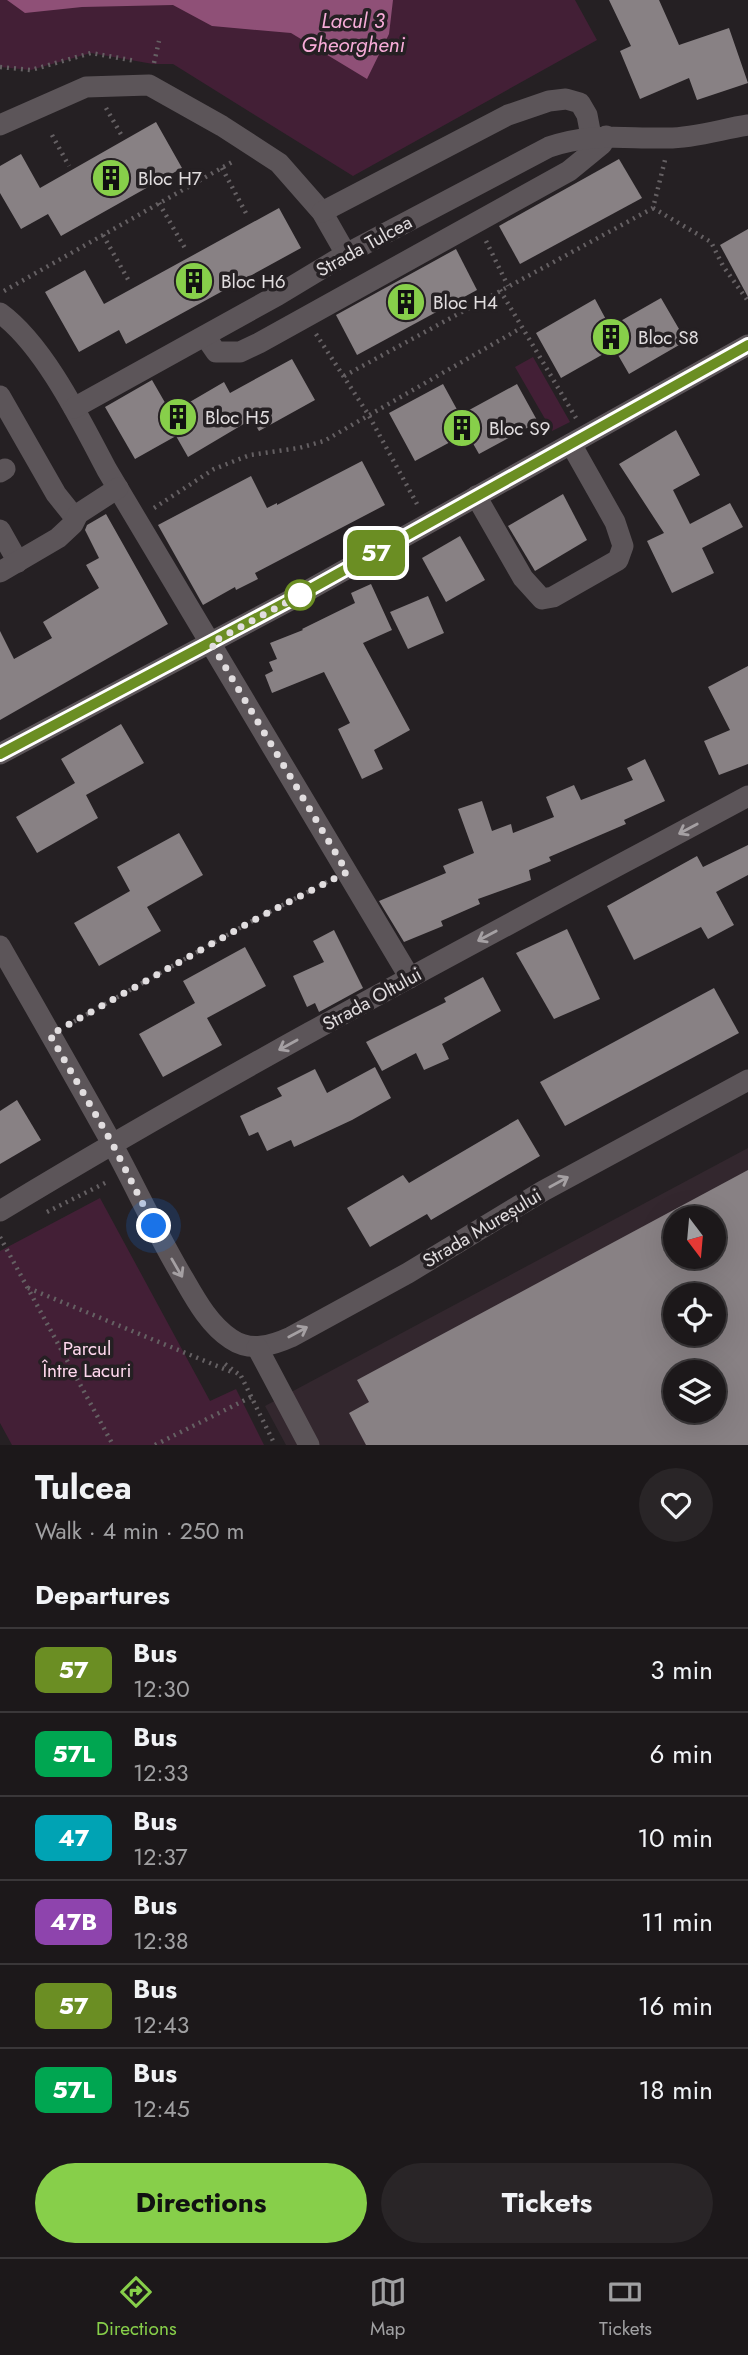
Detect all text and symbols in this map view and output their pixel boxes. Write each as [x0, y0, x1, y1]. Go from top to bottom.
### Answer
water label: Lacul 3 Gheorgheni [301, 6, 405, 60]
building icon: Bloc H7 [90, 157, 132, 199]
place label: Bloc H7 [138, 165, 202, 192]
street label: Strada Tulcea [311, 209, 417, 283]
building icon: Bloc H6 [173, 260, 215, 302]
place label: Bloc H6 [221, 268, 286, 295]
building icon: Bloc H4 [385, 281, 427, 323]
place label: Bloc H4 [433, 289, 498, 316]
building icon: Bloc S8 [590, 316, 632, 358]
place label: Bloc S8 [638, 324, 699, 351]
building icon: Bloc H5 [157, 396, 199, 438]
place label: Bloc H5 [205, 404, 269, 431]
building icon: Bloc S9 [441, 407, 483, 449]
place label: Bloc S9 [489, 415, 550, 442]
line badge: 57 [344, 530, 408, 576]
text: 57 [361, 535, 391, 570]
unlabelled marker [285, 580, 315, 610]
one-way arrow [678, 822, 699, 836]
one-way arrow [478, 929, 498, 943]
street label: Strada Oltului [318, 961, 426, 1037]
one-way arrow [278, 1038, 298, 1052]
one-way arrow [548, 1175, 569, 1188]
street label: Strada Mureșului [417, 1182, 547, 1274]
north arrow [663, 1206, 726, 1269]
map controls [663, 1206, 726, 1423]
your location [136, 1208, 171, 1243]
one-way arrow [170, 1258, 184, 1278]
button: locate [663, 1283, 726, 1346]
one-way arrow [287, 1325, 308, 1339]
park label: Parcul Între Lacuri [41, 1335, 132, 1384]
button: layers [663, 1360, 726, 1423]
text: Tulcea [35, 1464, 132, 1511]
button: heart [639, 1468, 713, 1542]
text: Walk · 4 min · 250 m [35, 1514, 244, 1548]
text: Departures [35, 1576, 170, 1614]
text: Bus [133, 1634, 177, 1672]
text: 3 min [650, 1651, 713, 1689]
text: 57 [59, 1652, 88, 1687]
text: 12:30 [133, 1672, 190, 1706]
text: Bus [133, 1718, 177, 1756]
text: 6 min [650, 1735, 713, 1773]
text: 57L [52, 1736, 95, 1771]
text: 12:33 [133, 1756, 188, 1790]
text: Bus [133, 1802, 177, 1840]
text: 10 min [637, 1819, 713, 1857]
text: 47 [58, 1820, 89, 1855]
text: 12:37 [133, 1840, 188, 1874]
text: Bus [133, 1886, 177, 1924]
text: 11 min [641, 1903, 713, 1941]
text: 47B [50, 1904, 97, 1939]
text: 12:38 [133, 1924, 188, 1958]
text: Bus [133, 1970, 177, 2008]
text: 16 min [638, 1987, 713, 2025]
text: 57 [59, 1988, 88, 2023]
text: 12:43 [133, 2008, 189, 2042]
text: Bus [133, 2054, 177, 2092]
text: 18 min [639, 2071, 713, 2109]
text: 57L [52, 2072, 95, 2107]
text: 12:45 [133, 2092, 190, 2126]
button: Directions [35, 2163, 367, 2243]
button: Tickets [381, 2163, 713, 2243]
tab: Directions [96, 2273, 177, 2342]
tab: Map [369, 2273, 407, 2342]
tab: Tickets [599, 2273, 652, 2342]

